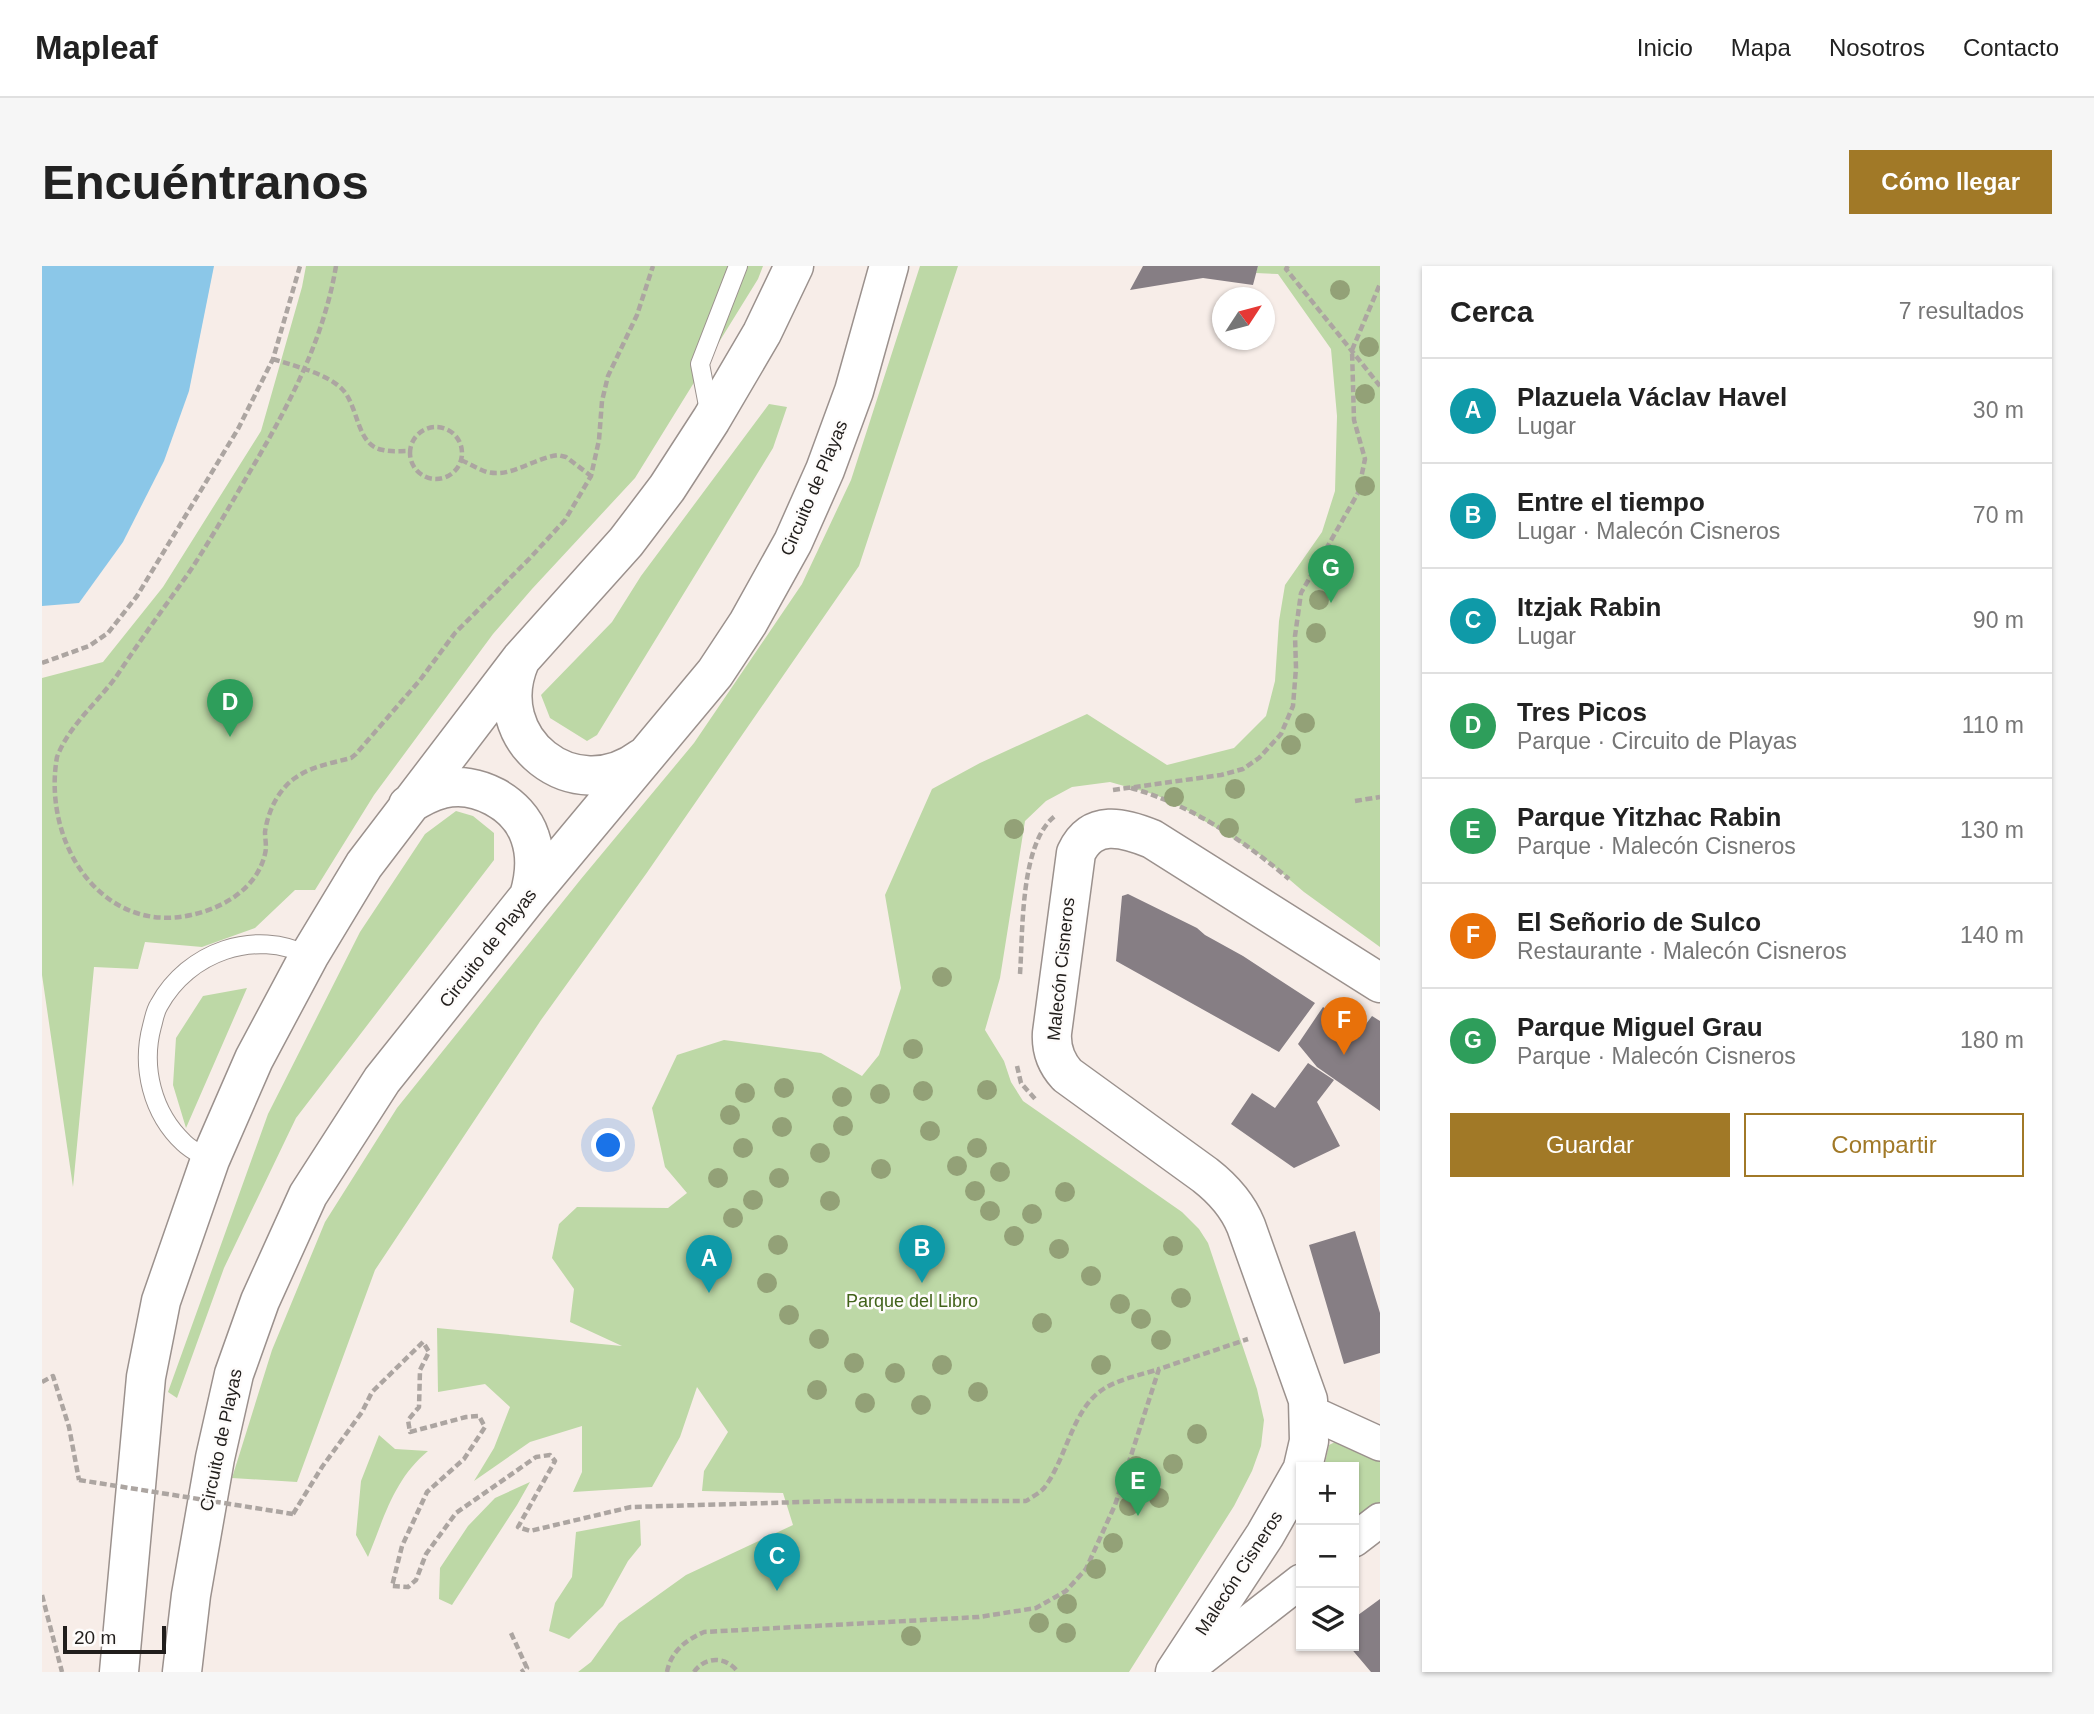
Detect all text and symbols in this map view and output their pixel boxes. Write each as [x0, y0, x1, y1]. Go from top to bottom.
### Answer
text: Mapleaf [35, 29, 158, 66]
text: Inicio [1637, 34, 1693, 61]
text: Mapa [1731, 34, 1791, 61]
text: Nosotros [1829, 34, 1925, 61]
text: Contacto [1963, 34, 2059, 61]
button: Cómo llegar [1849, 150, 2052, 214]
text: Encuéntranos [42, 155, 369, 209]
north arrow [1212, 287, 1275, 350]
text: Cerca [1450, 295, 1533, 328]
text: 7 resultados [1899, 298, 2024, 324]
text: Plazuela Václav Havel [1517, 382, 1787, 412]
text: A [1465, 397, 1481, 423]
text: 30 m [1973, 397, 2024, 423]
text: Lugar [1517, 413, 1576, 439]
street label: Circuito de Playas [776, 417, 852, 559]
text: Entre el tiempo [1517, 487, 1705, 517]
text: B [1465, 502, 1481, 528]
text: 70 m [1973, 502, 2024, 528]
text: Lugar · Malecón Cisneros [1517, 518, 1780, 544]
pin: G [1308, 545, 1354, 603]
text: Itzjak Rabin [1517, 592, 1661, 622]
text: C [1465, 607, 1481, 633]
text: 90 m [1973, 607, 2024, 633]
text: Lugar [1517, 623, 1576, 649]
pin: D [207, 679, 253, 737]
text: Tres Picos [1517, 697, 1647, 727]
text: D [1465, 712, 1481, 738]
text: 110 m [1962, 712, 2024, 738]
text: Parque · Circuito de Playas [1517, 728, 1797, 754]
text: Parque Yitzhac Rabin [1517, 802, 1781, 832]
text: E [1465, 817, 1481, 843]
text: 130 m [1960, 817, 2024, 843]
text: Parque · Malecón Cisneros [1517, 833, 1796, 859]
street label: Circuito de Playas [435, 885, 541, 1011]
street label: Malecón Cisneros [1044, 896, 1078, 1042]
text: El Señorio de Sulco [1517, 907, 1761, 937]
text: F [1466, 922, 1480, 948]
text: 140 m [1960, 922, 2024, 948]
text: Restaurante · Malecón Cisneros [1517, 938, 1847, 964]
pin: F [1321, 997, 1367, 1055]
text: Parque Miguel Grau [1517, 1012, 1763, 1042]
text: G [1464, 1027, 1482, 1053]
text: 180 m [1960, 1027, 2024, 1053]
text: Parque · Malecón Cisneros [1517, 1043, 1796, 1069]
button: Guardar [1450, 1113, 1730, 1177]
button: Compartir [1744, 1113, 2024, 1177]
your location [591, 1128, 625, 1162]
pin: B [899, 1225, 945, 1283]
pin: A [686, 1235, 732, 1293]
park label: Parque del Libro [846, 1291, 978, 1311]
street label: Circuito de Playas [196, 1367, 246, 1513]
pin: E [1115, 1458, 1161, 1516]
map controls [1296, 1462, 1359, 1651]
button: + [1296, 1462, 1359, 1525]
street label: Malecón Cisneros [1191, 1507, 1287, 1639]
button: − [1296, 1525, 1359, 1588]
pin: C [754, 1533, 800, 1591]
button: layers [1296, 1588, 1359, 1651]
scale bar [63, 1623, 166, 1655]
text: 20 m [74, 1627, 116, 1648]

